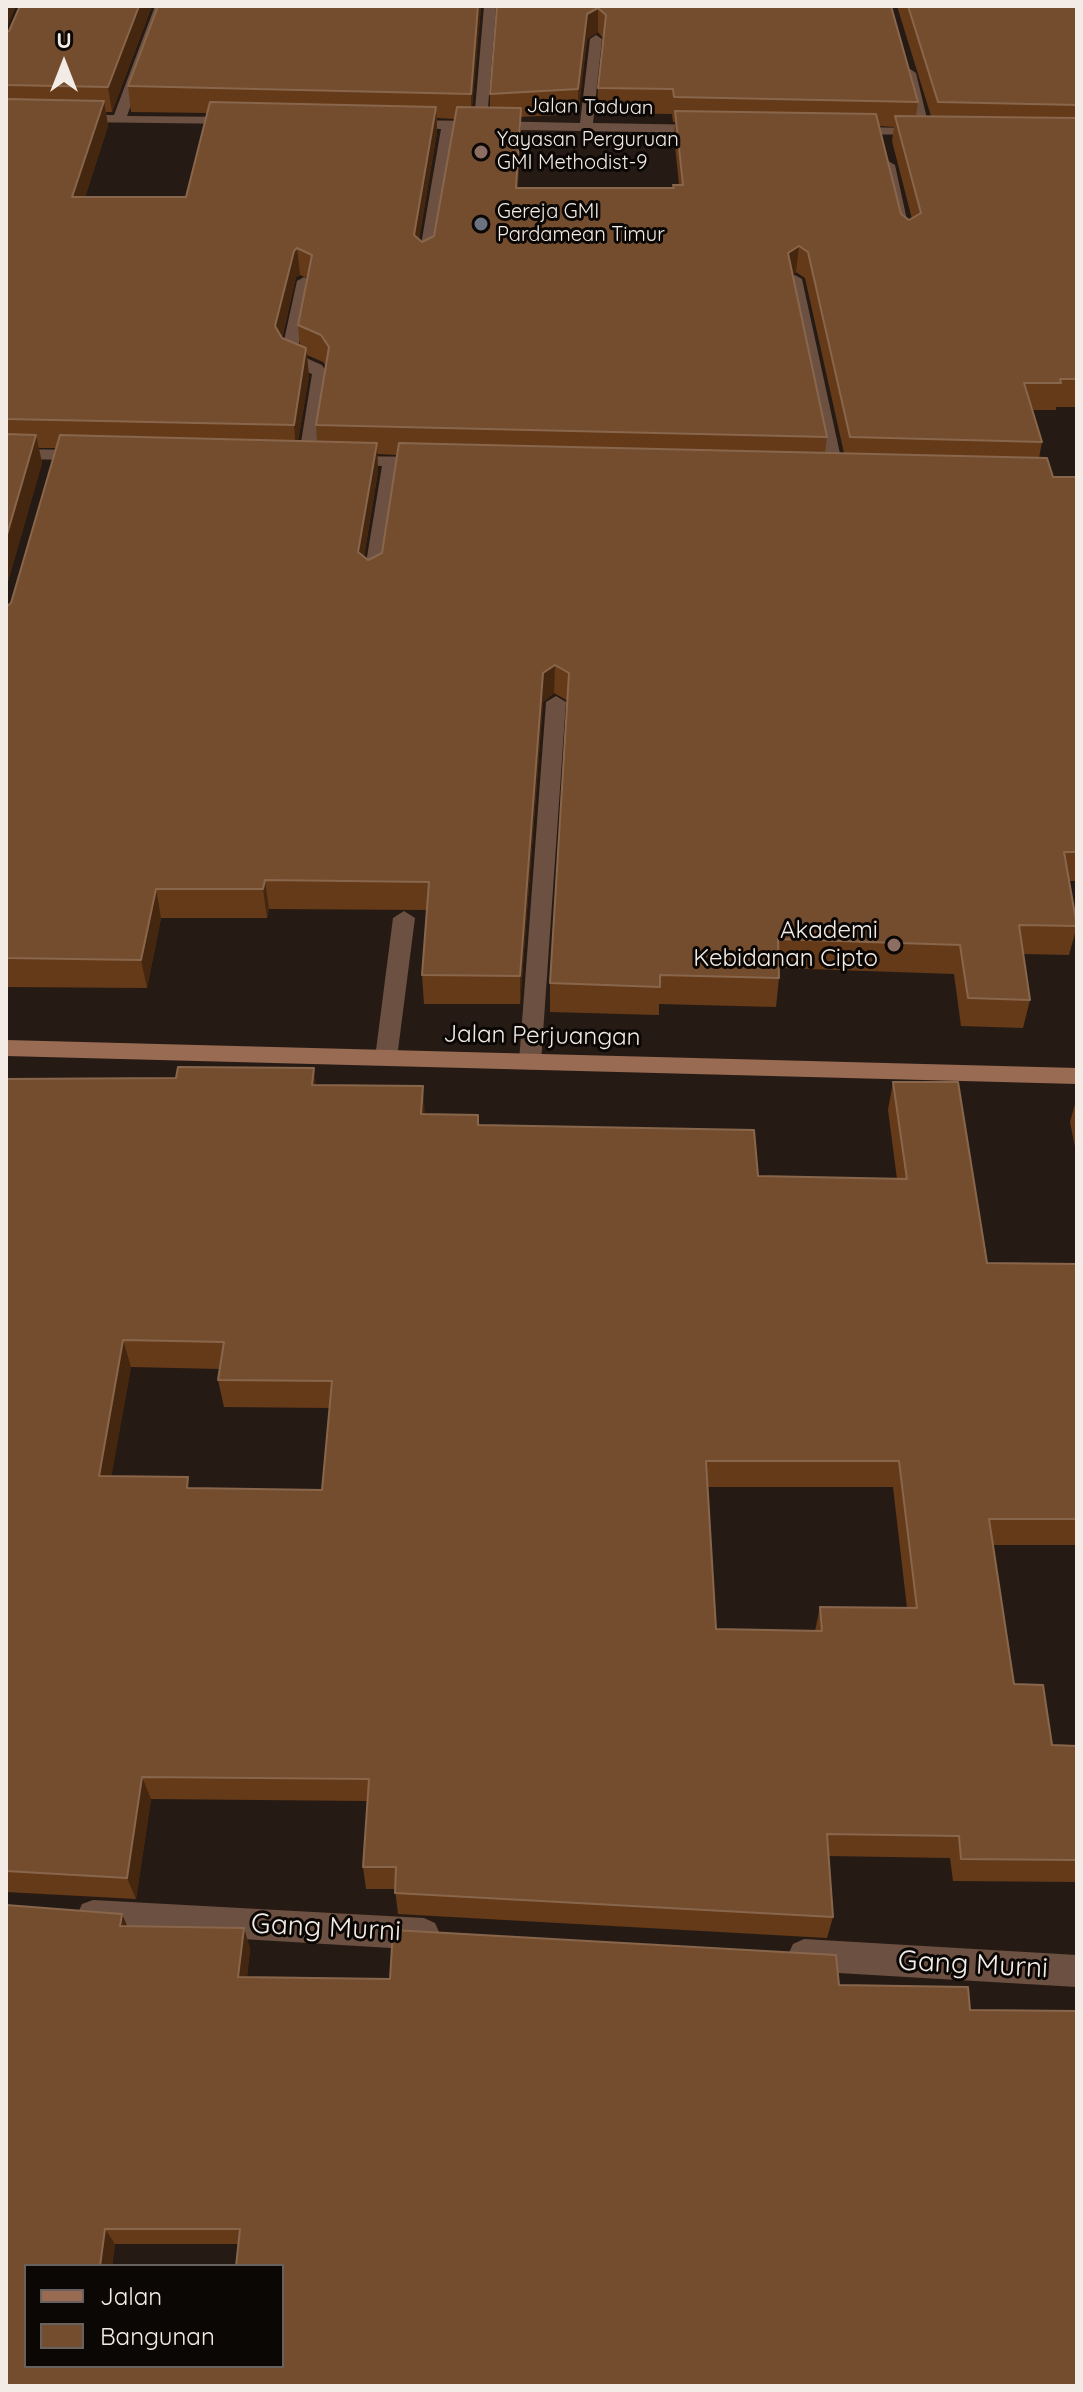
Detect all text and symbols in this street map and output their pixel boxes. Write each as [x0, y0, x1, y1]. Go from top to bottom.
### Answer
north arrow [24, 24, 104, 104]
text: U [56, 26, 72, 54]
street label: Jalan Taduan [526, 94, 654, 120]
place label: Yayasan Perguruan GMI Methodist-9 [497, 128, 679, 175]
marker: Yayasan Perguruan GMI Methodist-9 [472, 143, 490, 161]
place label: Gereja GMI Pardamean Timur [497, 200, 665, 247]
marker: Gereja GMI Pardamean Timur [472, 215, 490, 233]
place label: Akademi Kebidanan Cipto [693, 917, 878, 973]
marker: Akademi Kebidanan Cipto [885, 936, 903, 954]
street label: Jalan Perjuangan [443, 1020, 641, 1052]
street label: Gang Murni [250, 1907, 402, 1949]
street label: Gang Murni [897, 1944, 1049, 1986]
legend [24, 2264, 284, 2368]
text: Jalan [100, 2281, 162, 2311]
text: Bangunan [100, 2321, 215, 2351]

